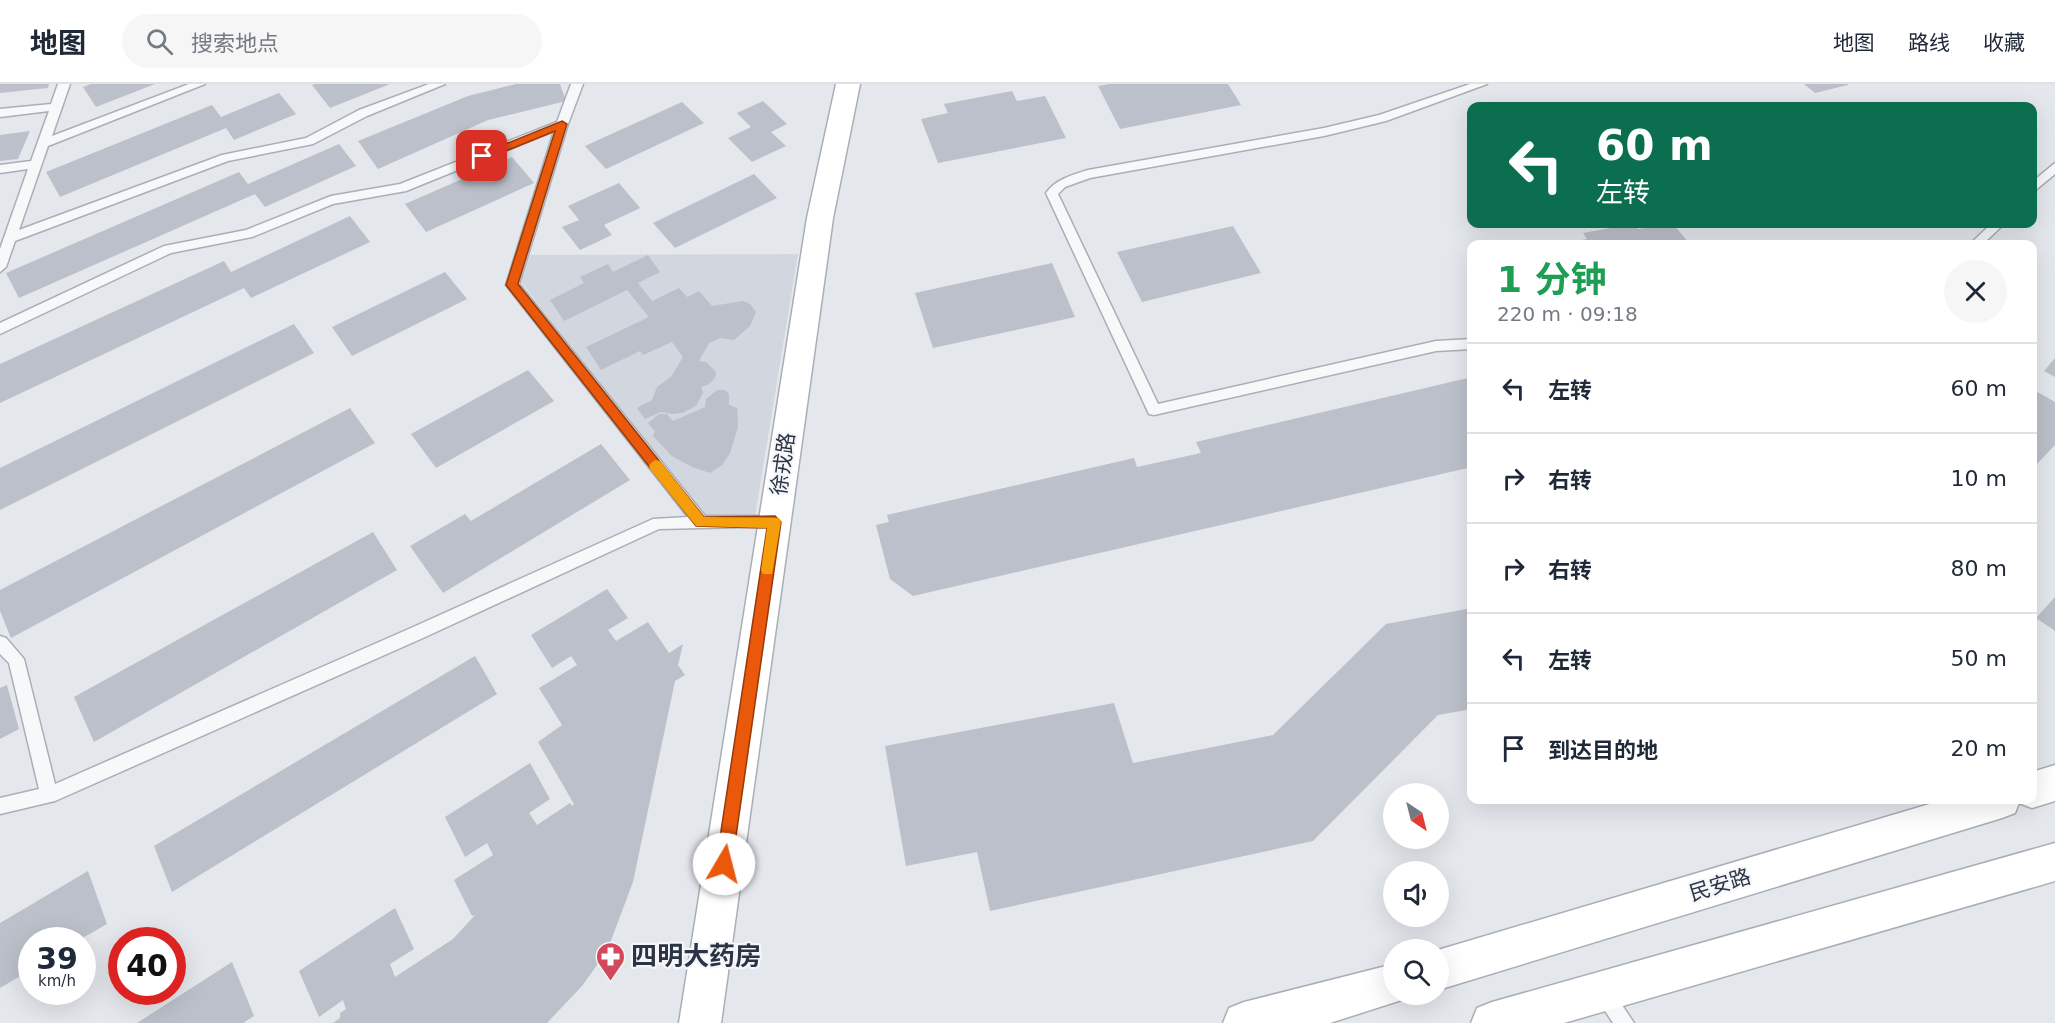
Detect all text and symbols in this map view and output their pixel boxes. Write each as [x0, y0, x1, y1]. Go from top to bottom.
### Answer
search box [122, 14, 542, 68]
icon: search [143, 25, 176, 58]
text: 地图 [30, 27, 86, 60]
text: 搜索地点 [191, 31, 279, 56]
text: 地图 [1833, 31, 1875, 55]
text: 路线 [1908, 31, 1950, 55]
text: 收藏 [1983, 31, 2025, 55]
text: 60 m [1596, 121, 1713, 170]
icon: left [1497, 126, 1575, 204]
pin [456, 130, 507, 181]
icon: arrive [465, 139, 498, 172]
text: 左转 [1596, 177, 1650, 208]
text: 1 分钟 [1497, 259, 1607, 300]
button: close [1944, 260, 2007, 323]
text: 220 m · 09:18 [1497, 302, 1638, 326]
icon: left [1497, 372, 1530, 405]
text: 60 m [1951, 376, 2007, 401]
text: 左转 [1548, 378, 1592, 403]
street label: 徐戎路 [767, 431, 799, 497]
icon: right [1497, 462, 1530, 495]
text: 10 m [1951, 466, 2007, 491]
text: 右转 [1548, 468, 1592, 493]
icon: right [1497, 552, 1530, 585]
text: 80 m [1951, 556, 2007, 581]
text: 右转 [1548, 558, 1592, 583]
icon: left [1497, 642, 1530, 675]
text: 50 m [1951, 646, 2007, 671]
text: 左转 [1548, 648, 1592, 673]
icon: arrive [1497, 732, 1530, 765]
text: 20 m [1951, 736, 2007, 761]
text: 到达目的地 [1548, 738, 1658, 763]
north arrow [1383, 783, 1449, 849]
map controls [1383, 783, 1449, 1005]
position arrow [692, 832, 756, 896]
button: sound [1383, 861, 1449, 927]
street label: 民安路 [1686, 864, 1754, 906]
speed limit sign: 40 [108, 927, 186, 1005]
button: search [1383, 939, 1449, 1005]
pharmacy icon: 四明大药房 [594, 940, 626, 982]
text: 39 [36, 941, 78, 976]
place label: 四明大药房 [631, 941, 761, 971]
text: km/h [38, 972, 76, 990]

